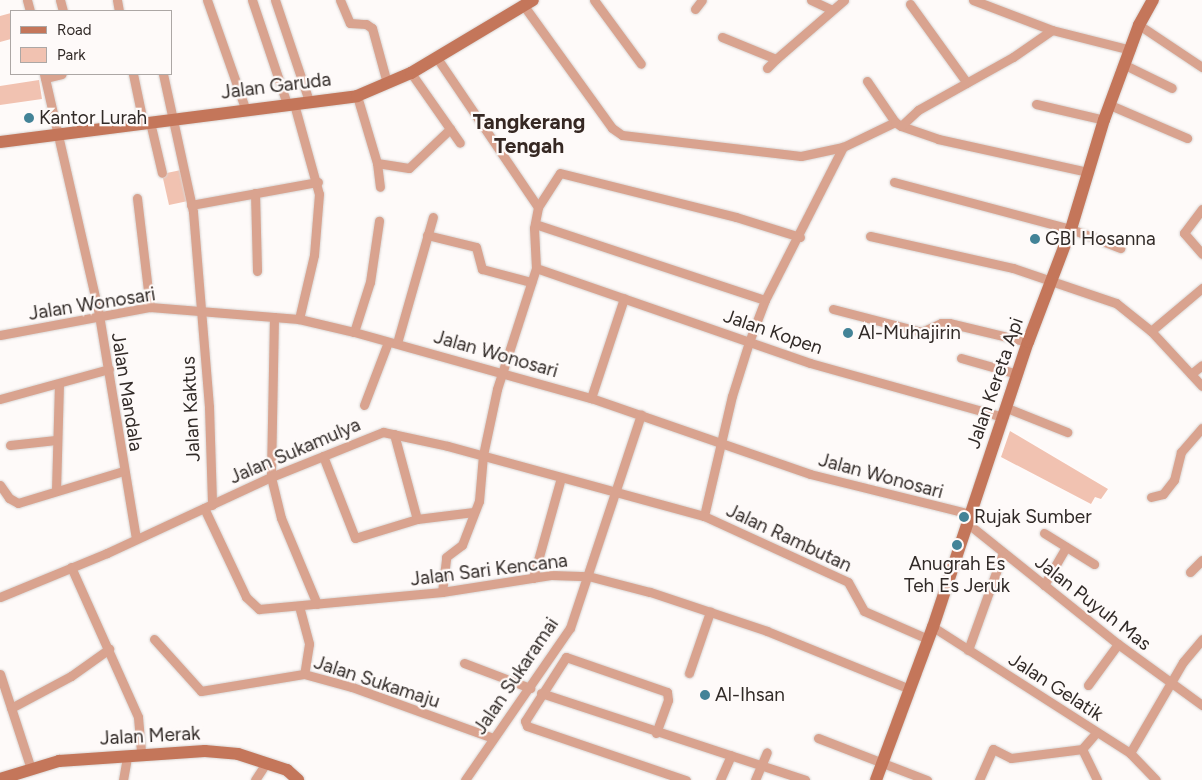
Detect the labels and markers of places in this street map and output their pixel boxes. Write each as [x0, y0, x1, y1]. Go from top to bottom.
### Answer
place label: Kantor Lurah [39, 107, 147, 129]
marker: Kantor Lurah [23, 112, 35, 124]
place label: GBI Hosanna [1045, 228, 1156, 250]
marker: GBI Hosanna [1029, 233, 1041, 245]
place label: Al-Muhajirin [858, 322, 961, 344]
marker: Al-Muhajirin [842, 327, 854, 339]
place label: Rujak Sumber [974, 506, 1092, 528]
marker: Rujak Sumber [958, 511, 970, 523]
marker: Anugrah Es Teh Es Jeruk [951, 539, 963, 551]
place label: Anugrah Es Teh Es Jeruk [904, 553, 1010, 597]
place label: Al-Ihsan [715, 684, 785, 706]
marker: Al-Ihsan [699, 689, 711, 701]

